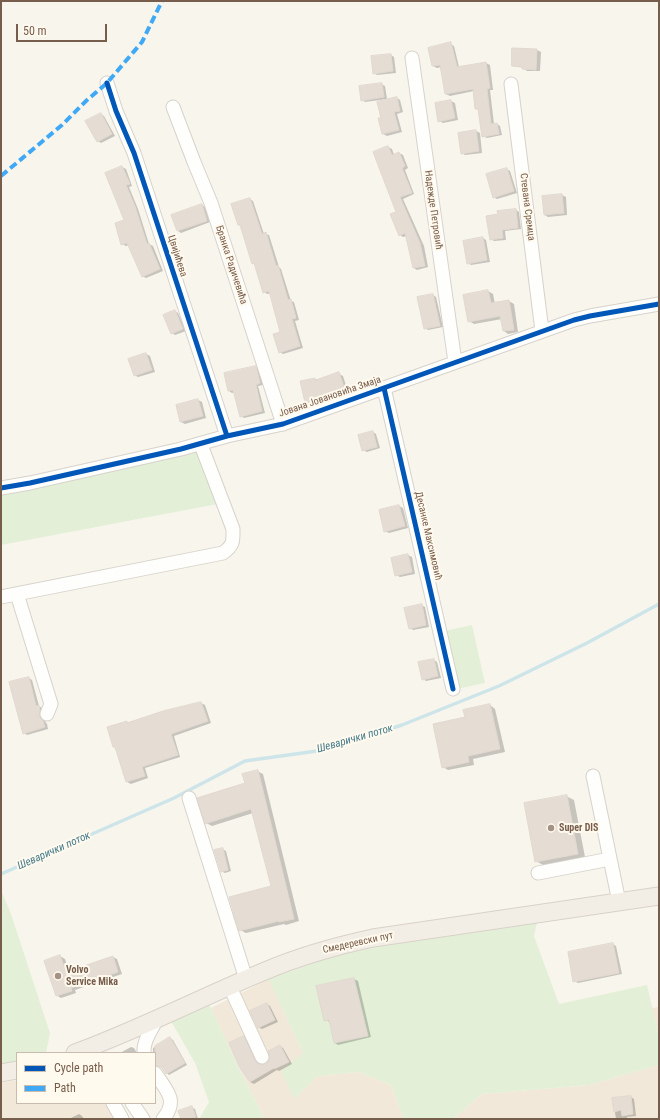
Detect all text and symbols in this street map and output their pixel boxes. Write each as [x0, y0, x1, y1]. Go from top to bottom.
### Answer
scale bar [18, 16, 109, 42]
text: 50 m [23, 24, 47, 38]
street label: Надежде Петровић [421, 169, 445, 251]
street label: Стевана Сремца [517, 173, 537, 241]
street label: Бранка Радичевића [213, 224, 249, 306]
street label: Цвијићева [165, 234, 189, 278]
street label: Јована Јовановића Змаја [277, 374, 383, 420]
street label: Десанке Максимовић [412, 490, 444, 582]
water label: Шеварички поток [315, 722, 395, 756]
place label: Super DIS [559, 822, 598, 834]
marker: Super DIS [546, 823, 556, 833]
water label: Шеварички поток [15, 829, 93, 873]
street label: Смедеревски пут [322, 930, 394, 956]
place label: Volvo Service Mika [66, 964, 118, 988]
marker: Volvo Service Mika [53, 971, 63, 981]
legend [16, 1052, 156, 1104]
text: Cycle path [54, 1061, 103, 1075]
text: Path [54, 1081, 76, 1095]

